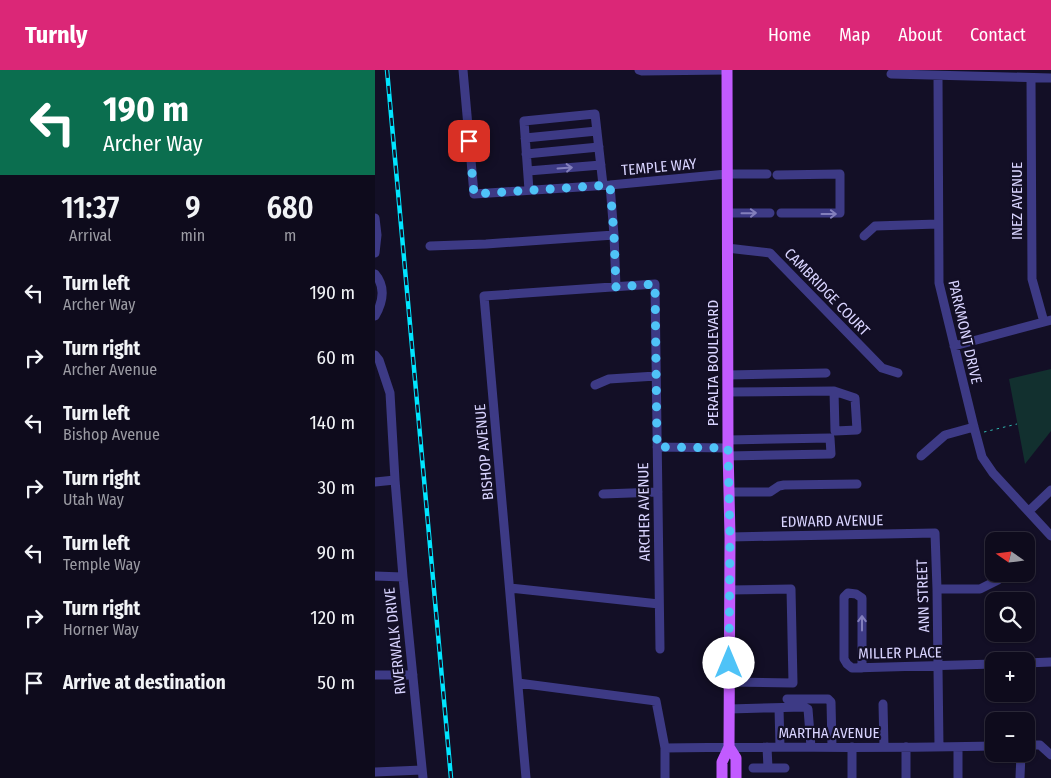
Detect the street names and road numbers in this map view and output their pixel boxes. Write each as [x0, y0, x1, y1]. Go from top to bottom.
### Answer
street label: TEMPLE WAY [621, 155, 698, 179]
street label: INEZ AVENUE [1008, 162, 1026, 240]
street label: CAMBRIDGE COURT [781, 244, 873, 340]
street label: PARKMONT DRIVE [944, 278, 986, 386]
street label: PERALTA BOULEVARD [704, 300, 722, 426]
street label: BISHOP AVENUE [471, 403, 497, 501]
street label: ARCHER AVENUE [634, 463, 654, 561]
street label: EDWARD AVENUE [781, 511, 883, 531]
street label: ANN STREET [913, 559, 933, 633]
street label: RIVERWALK DRIVE [380, 587, 410, 695]
street label: MILLER PLACE [858, 643, 942, 663]
street label: MARTHA AVENUE [778, 724, 880, 742]

